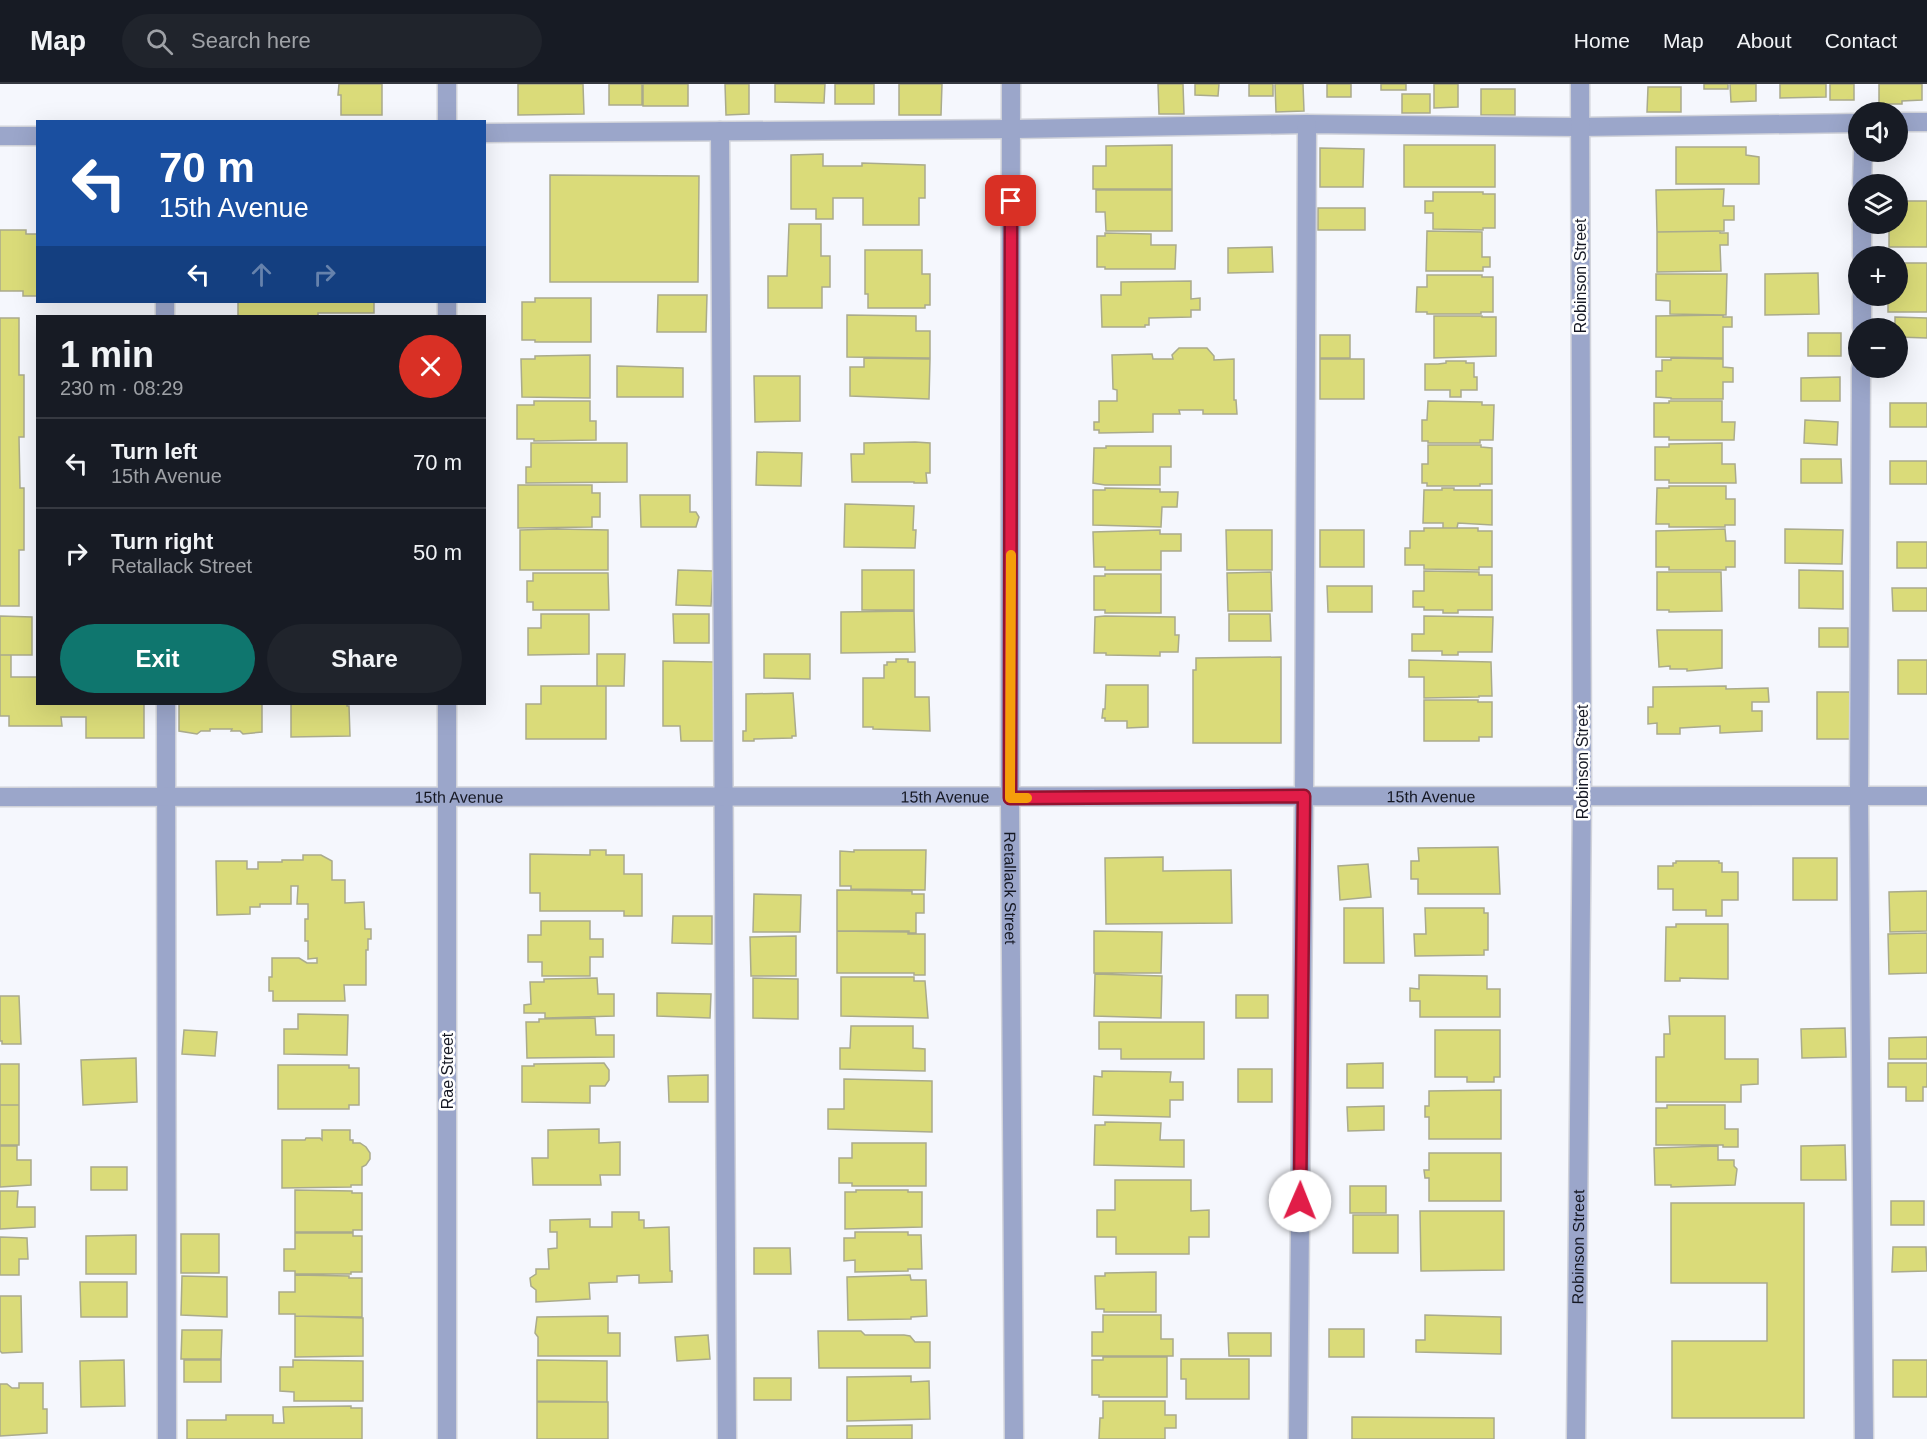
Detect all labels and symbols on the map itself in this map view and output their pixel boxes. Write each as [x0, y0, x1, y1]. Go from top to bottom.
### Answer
pin [985, 175, 1036, 226]
street label: Robinson Street [1572, 218, 1589, 333]
street label: Robinson Street [1574, 704, 1591, 819]
street label: 15th Avenue [415, 788, 503, 805]
street label: 15th Avenue [901, 788, 989, 805]
street label: 15th Avenue [1387, 788, 1475, 805]
street label: Retallack Street [1002, 831, 1019, 945]
street label: Rae Street [439, 1032, 456, 1109]
position arrow [1268, 1169, 1332, 1233]
street label: Robinson Street [1569, 1189, 1587, 1304]

